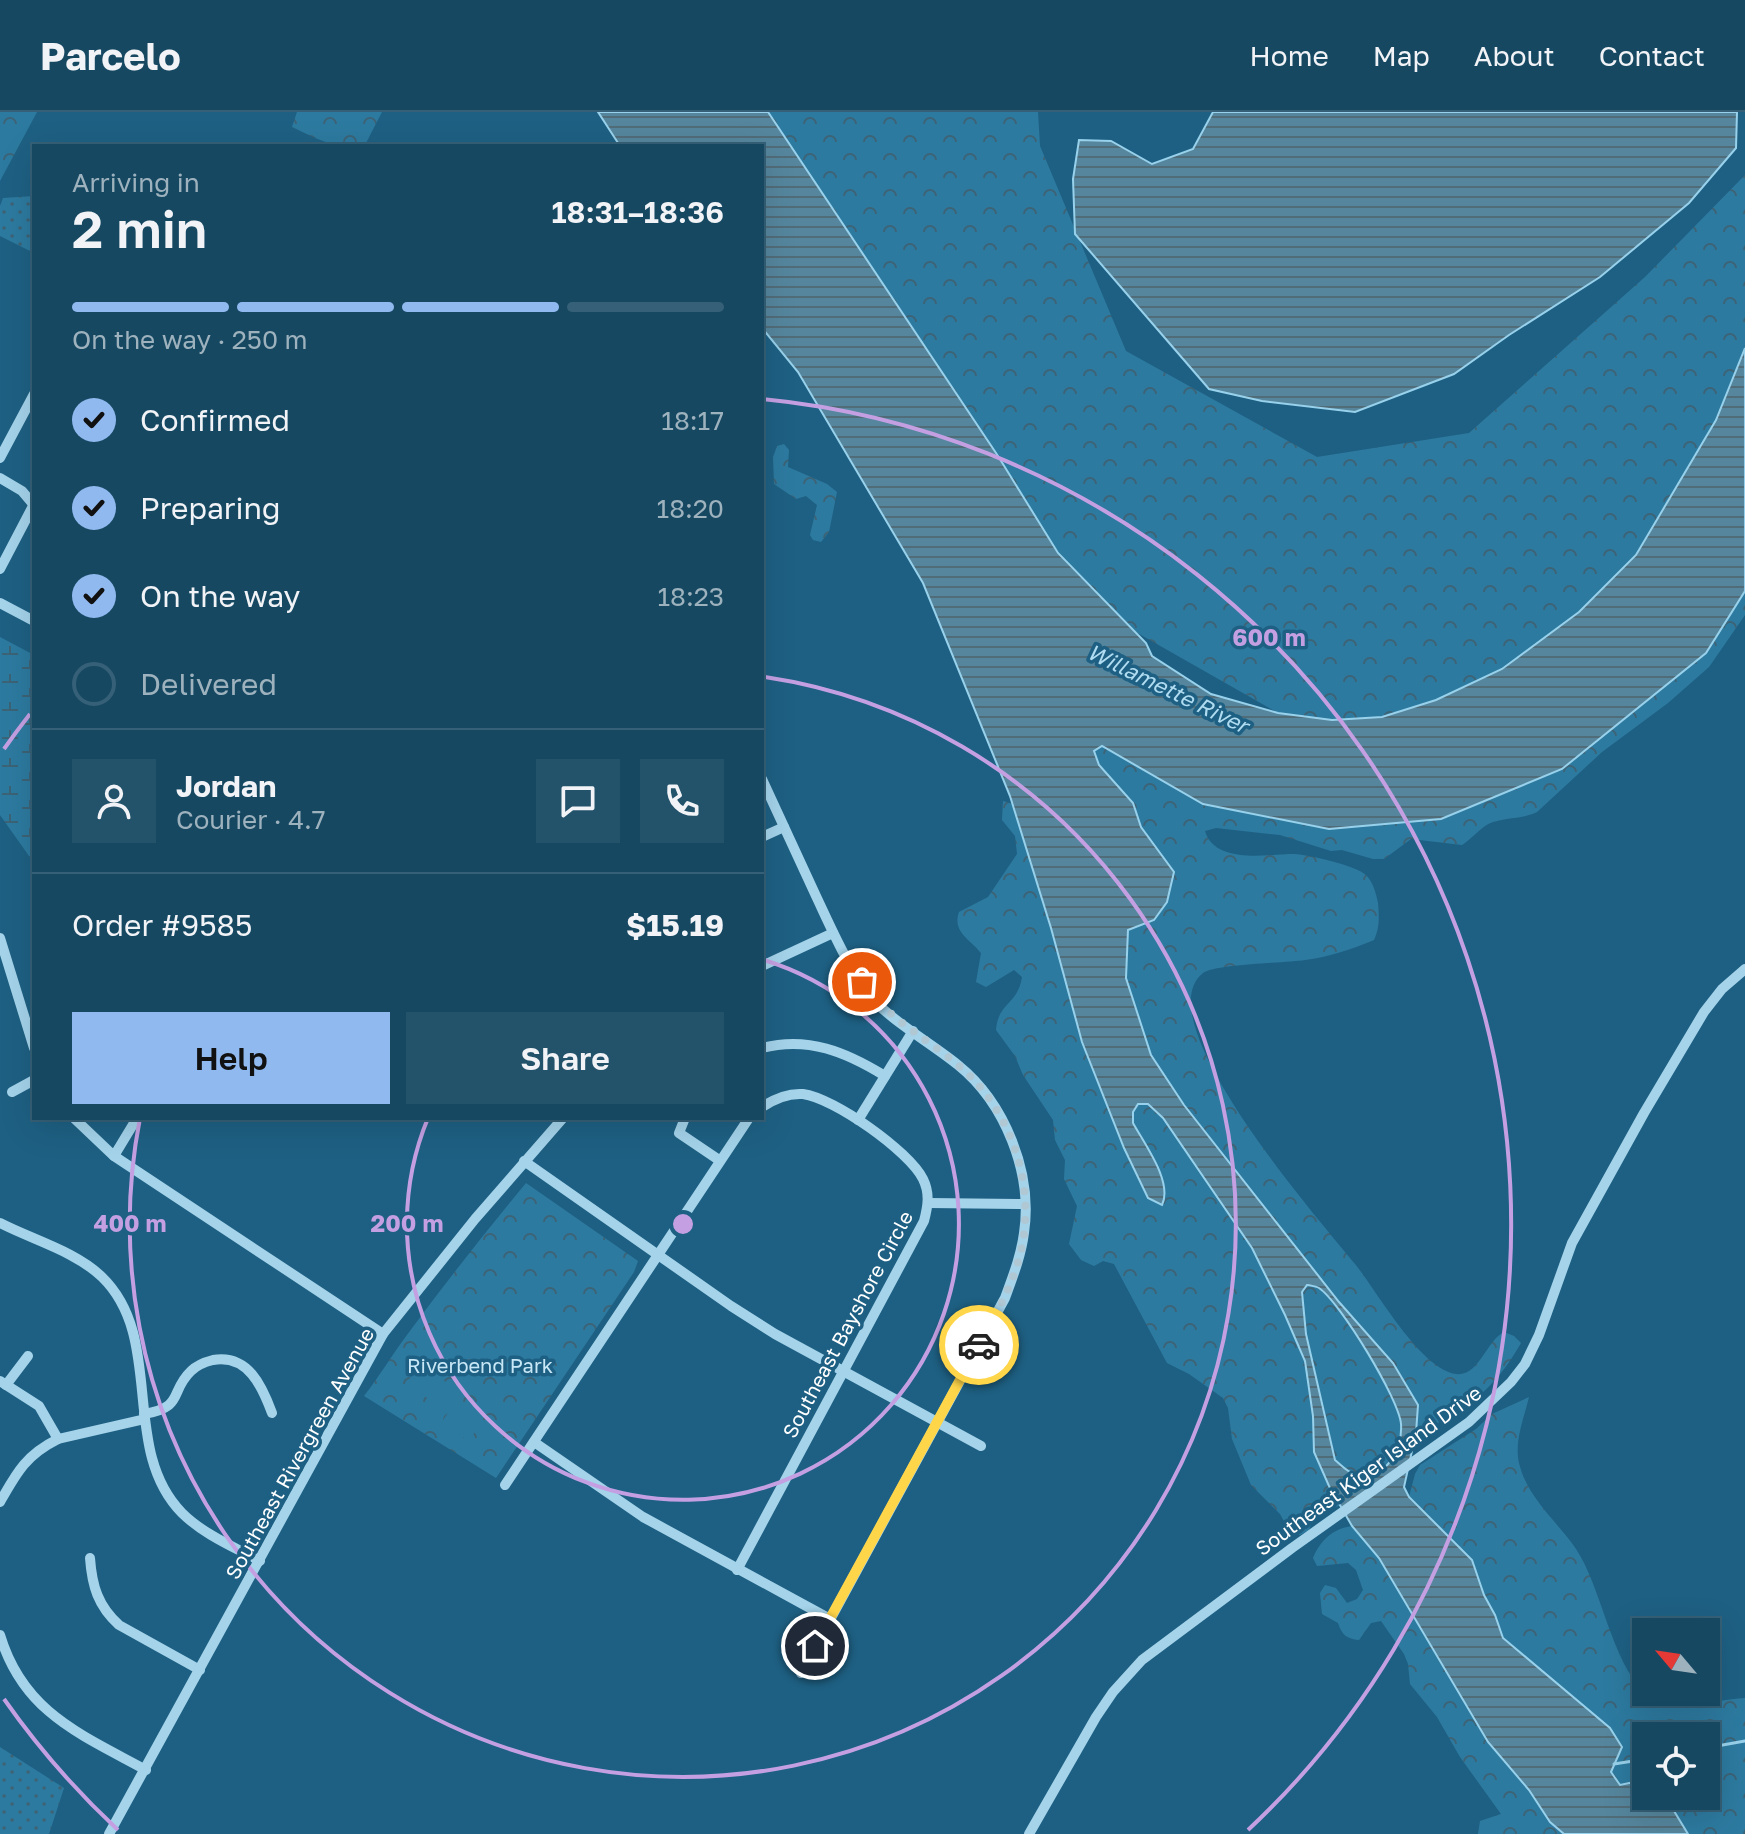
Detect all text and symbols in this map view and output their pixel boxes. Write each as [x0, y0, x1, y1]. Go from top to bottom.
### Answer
text: Parcelo [40, 33, 181, 78]
text: Home [1250, 39, 1329, 72]
text: Map [1373, 39, 1430, 72]
text: About [1474, 39, 1555, 72]
text: Contact [1599, 39, 1705, 72]
text: Arriving in [72, 167, 200, 198]
text: 18:31–18:36 [551, 194, 724, 230]
text: 2 min [72, 197, 207, 259]
text: On the way · 250 m [72, 324, 308, 355]
icon: check [72, 398, 116, 442]
text: Confirmed [140, 402, 290, 438]
text: 18:17 [661, 405, 724, 436]
icon: check [72, 486, 116, 530]
text: Preparing [140, 490, 281, 526]
text: 18:20 [657, 493, 724, 524]
icon: check [72, 574, 116, 618]
text: On the way [140, 578, 300, 614]
text: 18:23 [657, 581, 724, 612]
text: 600 m [1232, 622, 1306, 651]
water label: Willamette River [1083, 637, 1256, 740]
text: Delivered [140, 666, 277, 702]
button: person [72, 759, 156, 843]
button: chat [536, 759, 620, 843]
button: phone [640, 759, 724, 843]
text: Jordan [176, 768, 276, 804]
text: Courier · 4.7 [176, 804, 326, 835]
text: Order #9585 [72, 907, 252, 943]
text: $15.19 [626, 907, 724, 943]
pin [828, 948, 896, 1016]
icon: bag [840, 960, 884, 1004]
button: Help [72, 1012, 390, 1104]
button: Share [406, 1012, 724, 1104]
street label: Southeast Bayshore Circle [777, 1206, 917, 1442]
text: 400 m [93, 1208, 167, 1237]
text: 200 m [371, 1208, 443, 1237]
centre of rings [669, 1210, 697, 1238]
courier [939, 1305, 1019, 1385]
street label: Southeast Rivergreen Avenue [220, 1323, 378, 1583]
icon: car [957, 1323, 1001, 1367]
park label: Riverbend Park [407, 1353, 553, 1377]
street label: Southeast Kiger Island Drive [1250, 1380, 1486, 1560]
pin [781, 1612, 849, 1680]
north arrow [1632, 1618, 1720, 1706]
map controls [1632, 1618, 1720, 1810]
icon: home [793, 1624, 837, 1668]
button: locate [1632, 1722, 1720, 1810]

